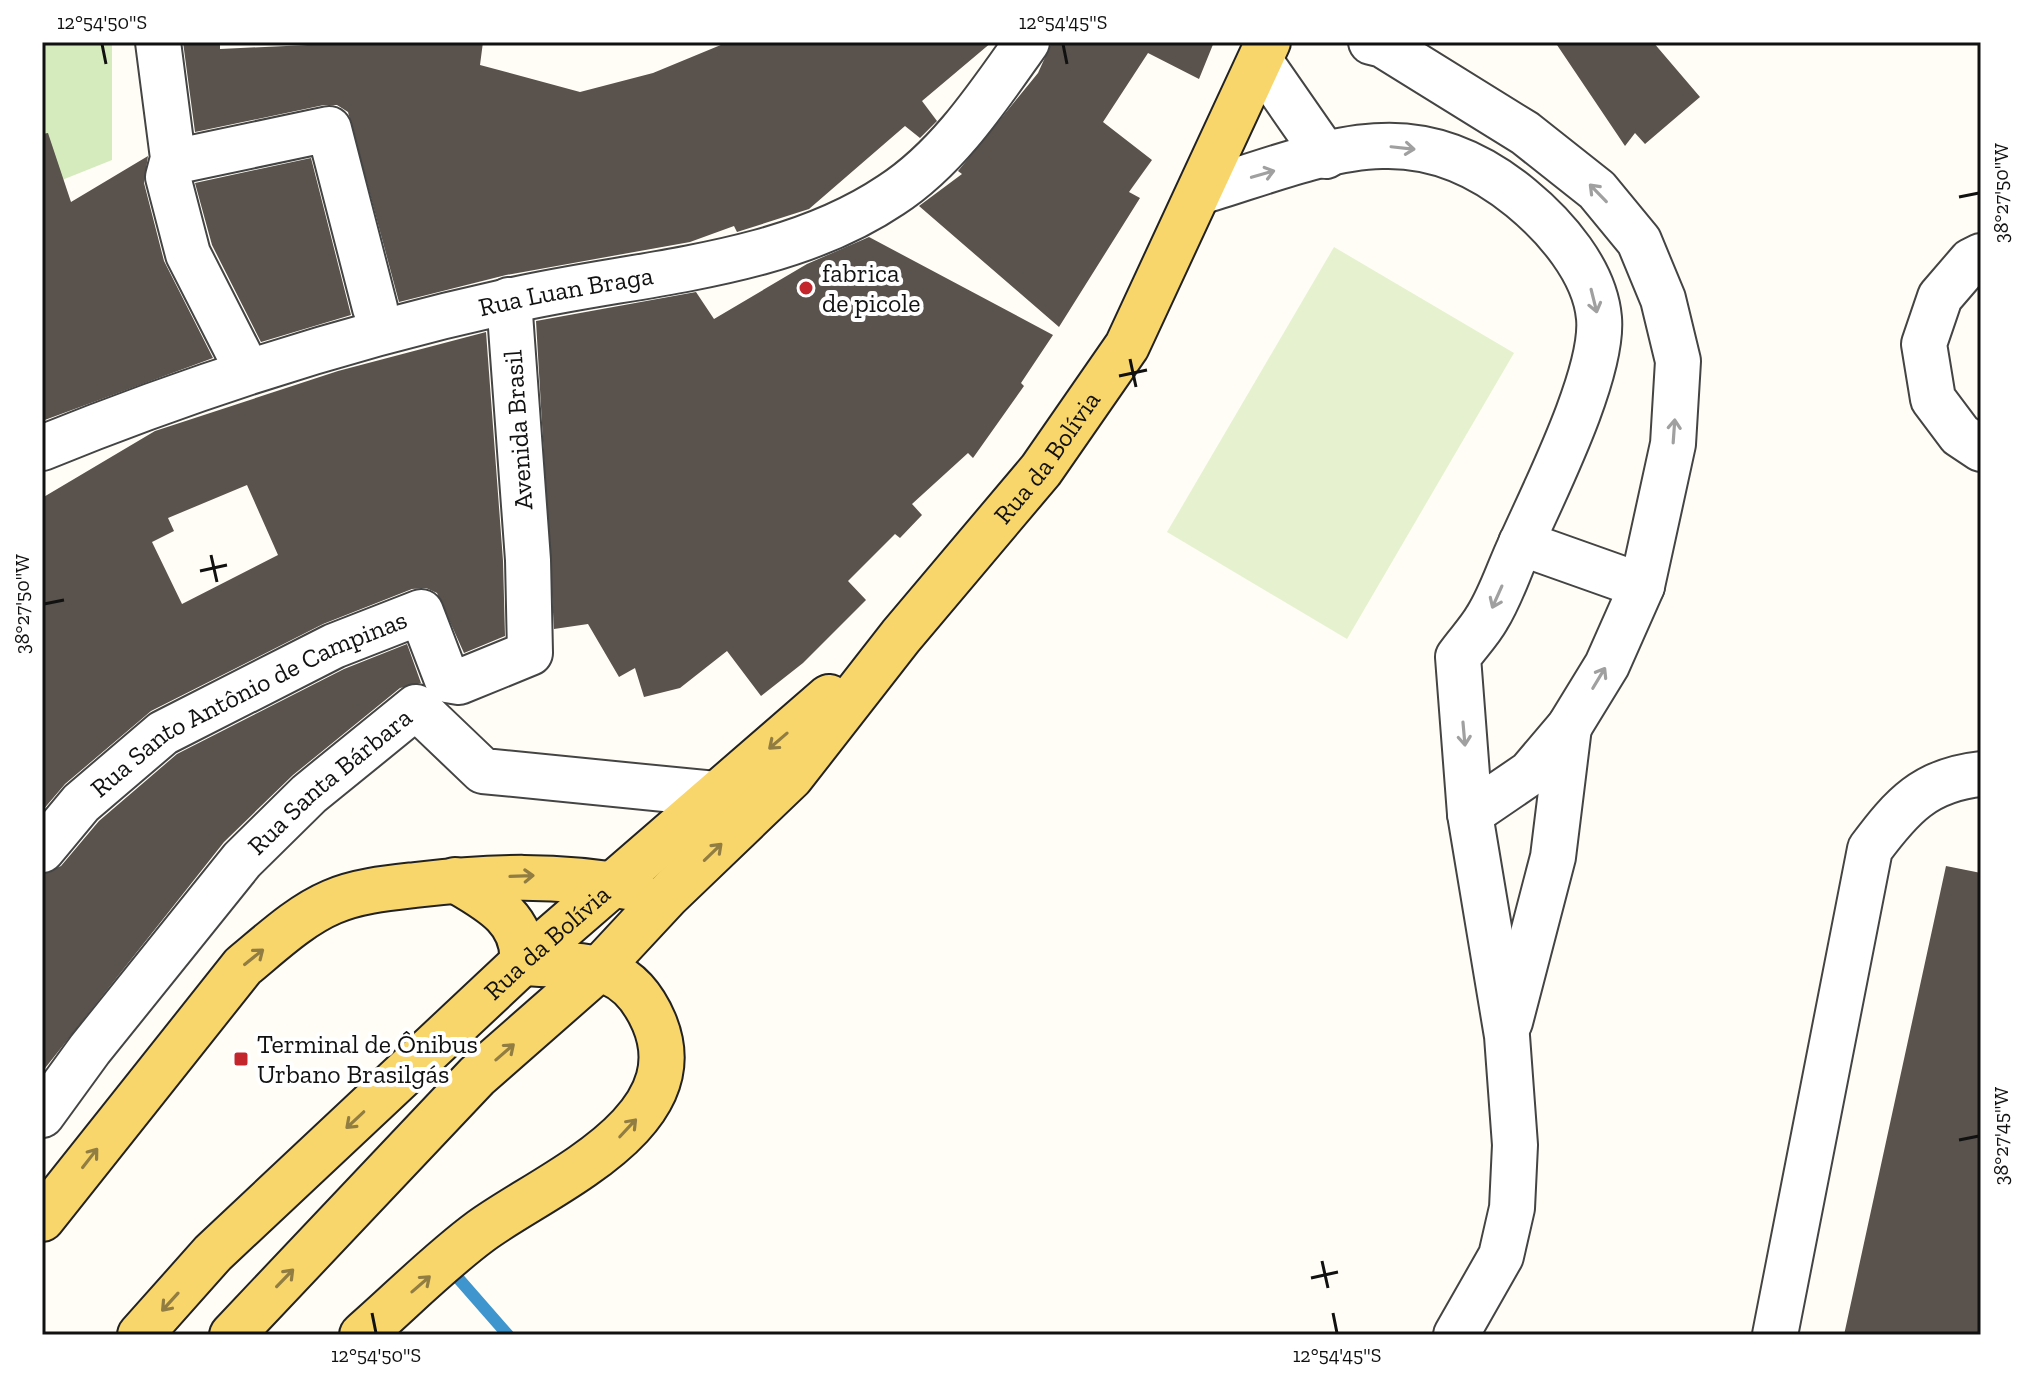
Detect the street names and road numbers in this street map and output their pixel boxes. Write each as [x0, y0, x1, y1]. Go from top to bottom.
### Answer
street label: Rua Luan Braga [476, 259, 656, 323]
street label: Avenida Brasil [496, 349, 540, 511]
street label: Rua da Bolívia [987, 384, 1107, 530]
street label: Rua Santo Antônio de Campinas [84, 603, 412, 804]
street label: Rua Santa Bárbara [241, 701, 418, 862]
street label: Rua da Bolívia [477, 878, 617, 1006]

